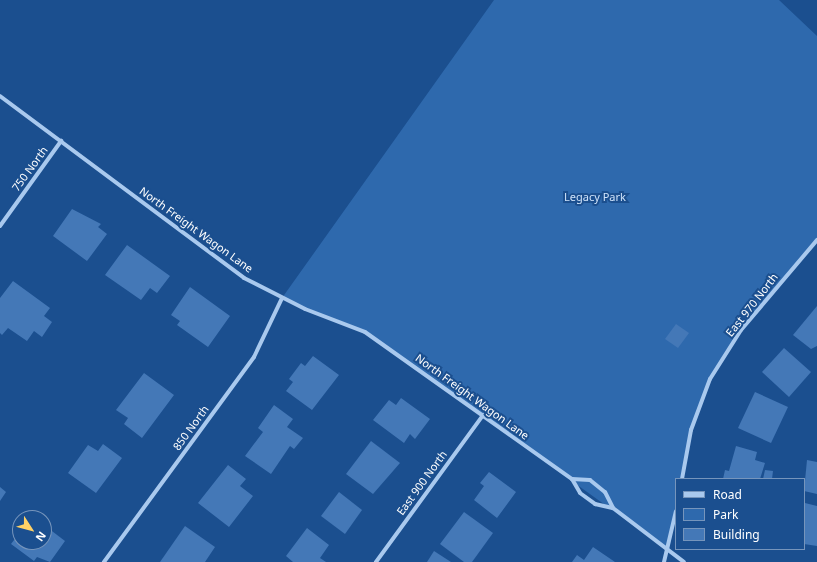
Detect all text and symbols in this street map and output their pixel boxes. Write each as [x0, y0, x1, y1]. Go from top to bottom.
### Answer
street label: 750 North [9, 144, 51, 194]
street label: North Freight Wagon Lane [137, 184, 255, 276]
park label: Legacy Park [564, 190, 626, 204]
street label: East 970 North [723, 271, 781, 339]
street label: North Freight Wagon Lane [413, 351, 531, 443]
street label: 850 North [170, 403, 212, 453]
street label: East 900 North [394, 448, 450, 518]
legend [675, 478, 805, 550]
text: Road [713, 486, 742, 503]
text: Park [713, 506, 738, 523]
north arrow [12, 510, 52, 550]
text: Building [713, 526, 760, 543]
text: N [33, 529, 50, 545]

